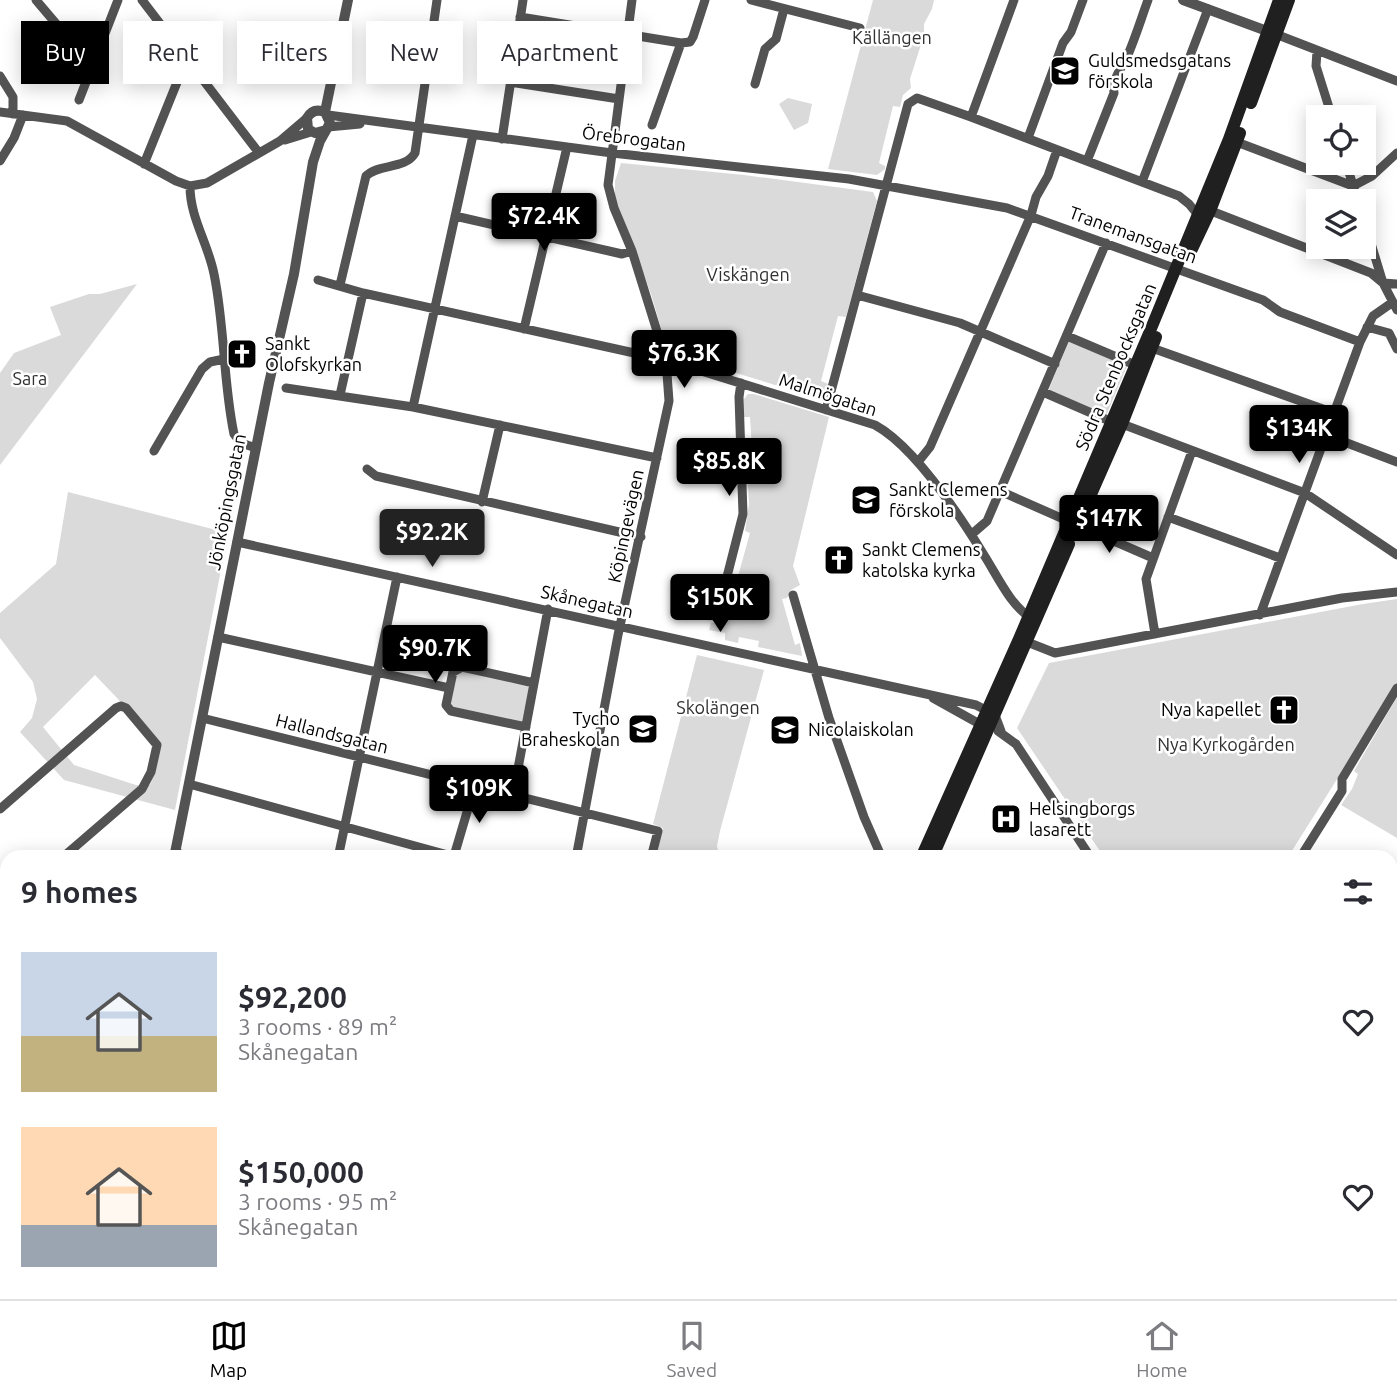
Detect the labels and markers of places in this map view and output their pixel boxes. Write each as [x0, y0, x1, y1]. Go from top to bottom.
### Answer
place label: Guldsmedsgatans förskola [1088, 50, 1231, 91]
school or university icon: Guldsmedsgatans förskola [1048, 54, 1082, 88]
pin: $72.4K [487, 194, 601, 253]
pin: $76.3K [627, 330, 741, 390]
place label: Sankt Olofskyrkan [265, 333, 362, 374]
church icon: Sankt Olofskyrkan [225, 337, 259, 371]
pin: $134K [1250, 406, 1348, 465]
pin: $85.8K [672, 438, 786, 498]
place label: Sankt Clemens förskola [889, 479, 1008, 520]
school or university icon: Sankt Clemens förskola [849, 483, 883, 517]
pin: $147K [1060, 496, 1158, 555]
pin: $92.2K [375, 510, 489, 569]
place label: Sankt Clemens katolska kyrka [862, 539, 981, 580]
church icon: Sankt Clemens katolska kyrka [822, 543, 856, 577]
pin: $150K [671, 574, 769, 634]
pin: $90.7K [378, 626, 492, 685]
church icon: Nya kapellet [1267, 693, 1301, 727]
place label: Nya kapellet [1161, 699, 1261, 719]
place label: Tycho Braheskolan [521, 708, 620, 749]
school or university icon: Tycho Braheskolan [626, 712, 660, 746]
school or university icon: Nicolaiskolan [768, 713, 802, 747]
place label: Nicolaiskolan [808, 719, 914, 739]
pin: $109K [430, 766, 528, 825]
place label: Helsingborgs lasarett [1029, 798, 1135, 839]
hospital icon: Helsingborgs lasarett [989, 802, 1023, 836]

